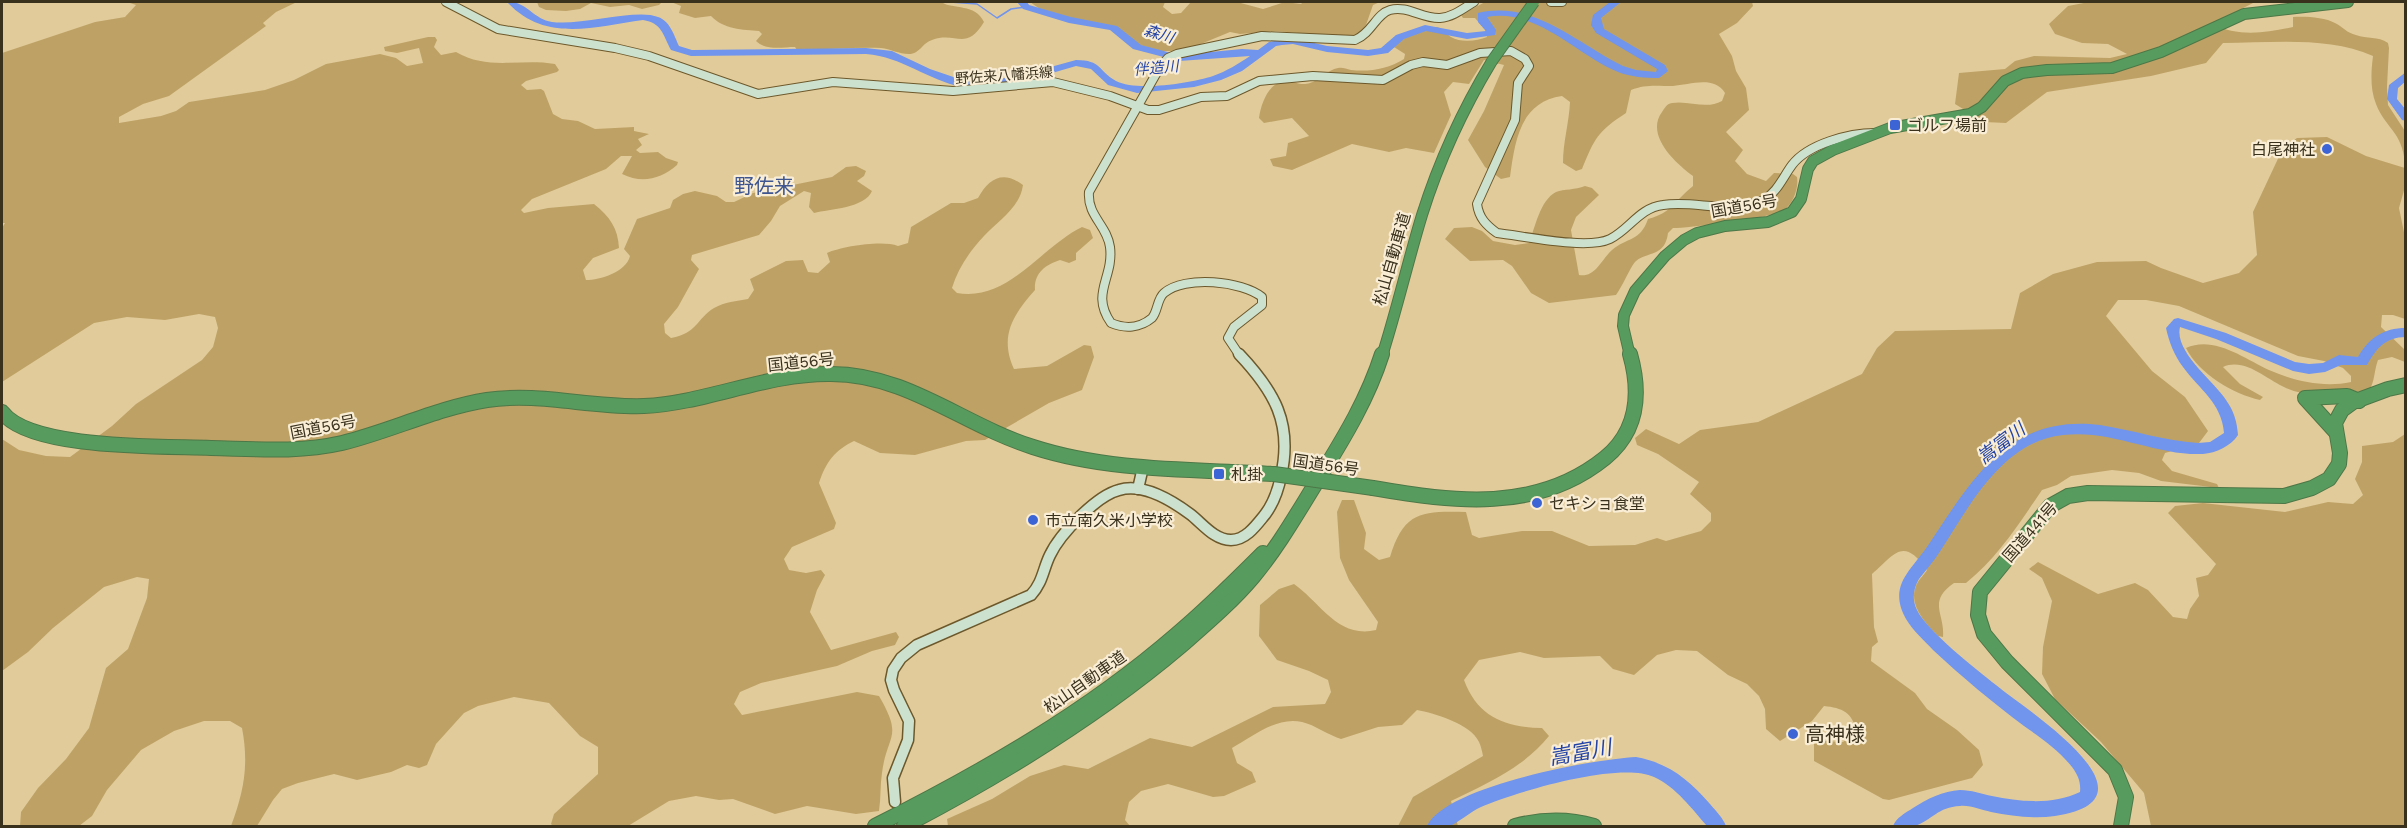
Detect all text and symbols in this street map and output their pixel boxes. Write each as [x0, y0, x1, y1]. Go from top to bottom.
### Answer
water label: 森川 [1142, 21, 1178, 48]
water label: 伴造川 [1133, 57, 1181, 79]
street label: 野佐来八幡浜線 [955, 64, 1053, 86]
place label: ゴルフ場前 [1907, 116, 1987, 135]
marker: ゴルフ場前 [1888, 118, 1902, 132]
place label: 白尾神社 [2251, 140, 2315, 159]
marker: 白尾神社 [2320, 142, 2334, 156]
district label: 野佐来 [734, 174, 794, 198]
street label: 国道56号 [1709, 191, 1779, 221]
street label: 松山自動車道 [1370, 210, 1414, 308]
street label: 国道56号 [767, 349, 835, 375]
street label: 国道56号 [288, 411, 358, 443]
water label: 嵩富川 [1973, 417, 2030, 468]
street label: 国道56号 [1291, 451, 1361, 479]
place label: 札掛 [1231, 465, 1263, 484]
marker: 札掛 [1212, 467, 1226, 481]
place label: セキショ食堂 [1549, 494, 1645, 513]
marker: セキショ食堂 [1530, 496, 1544, 510]
street label: 国道441号 [1999, 498, 2061, 566]
place label: 市立南久米小学校 [1045, 511, 1173, 530]
marker: 市立南久米小学校 [1026, 513, 1040, 527]
street label: 松山自動車道 [1040, 647, 1130, 717]
place label: 高神様 [1805, 722, 1865, 746]
marker: 高神様 [1786, 727, 1800, 741]
water label: 嵩富川 [1547, 734, 1615, 770]

